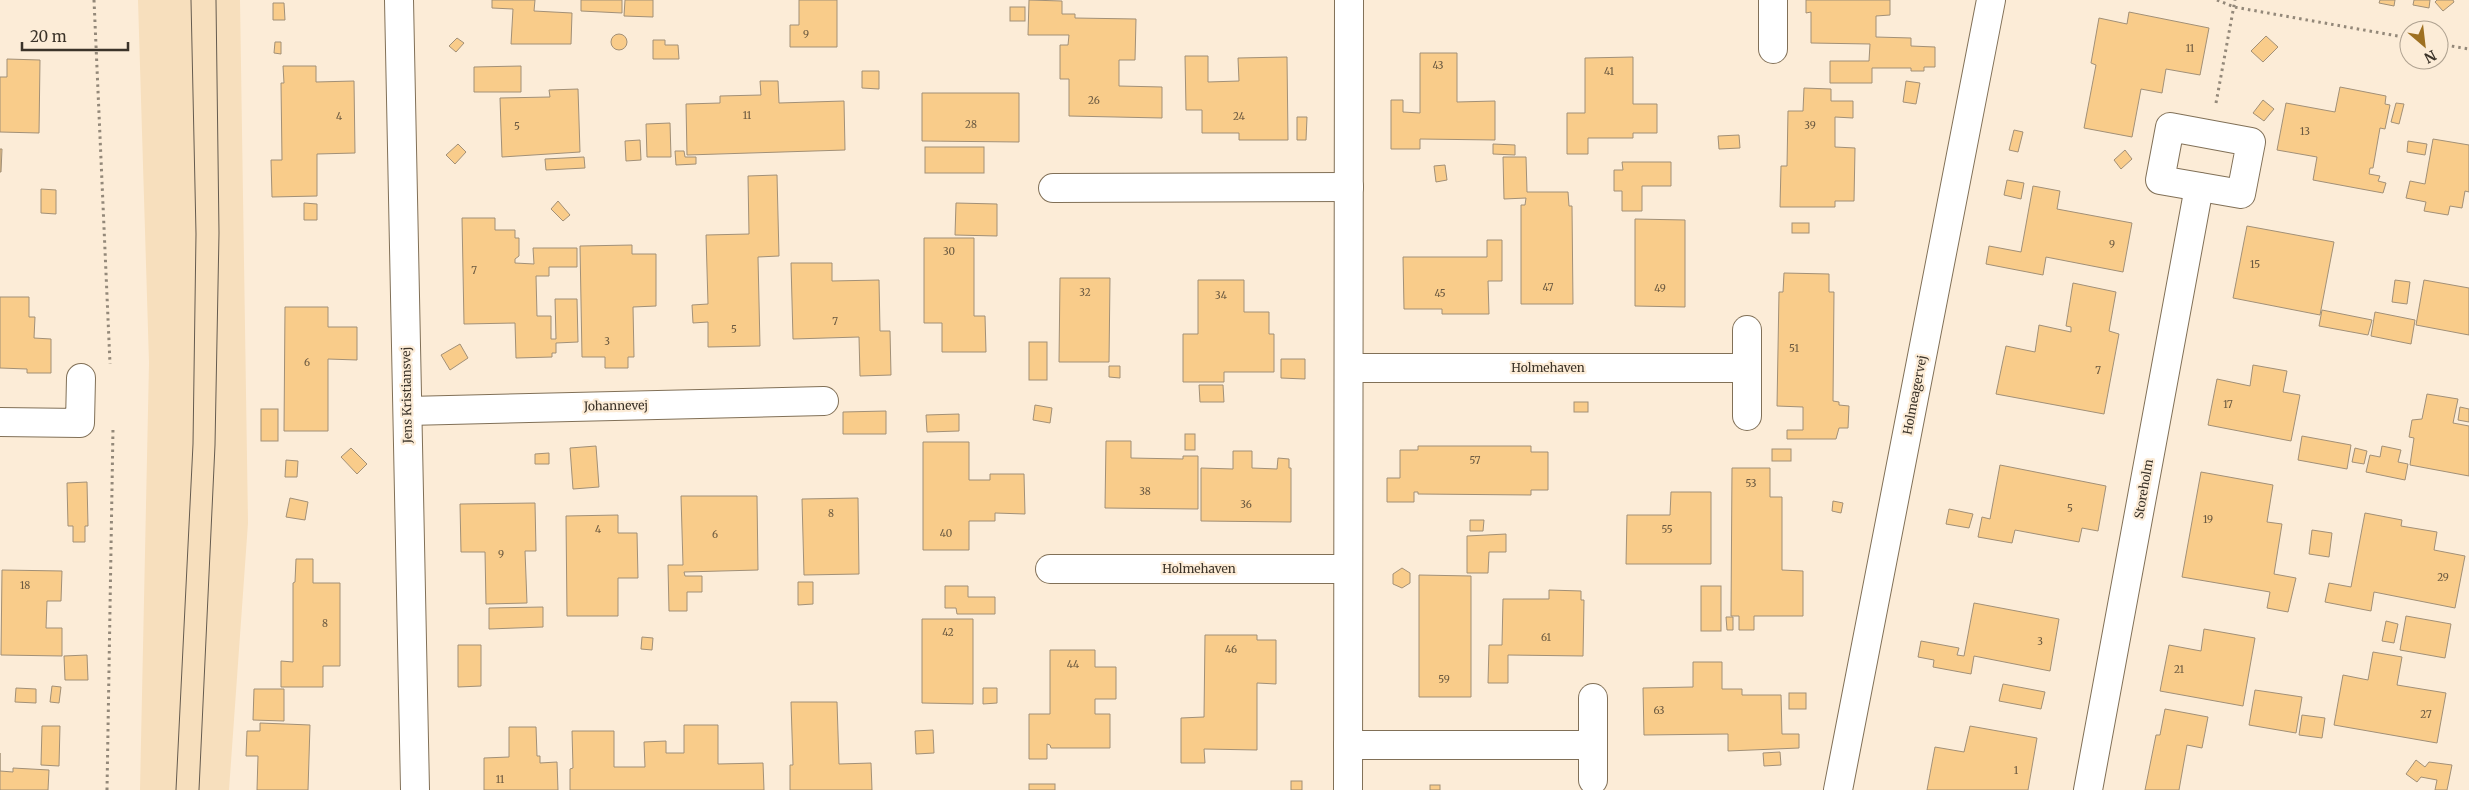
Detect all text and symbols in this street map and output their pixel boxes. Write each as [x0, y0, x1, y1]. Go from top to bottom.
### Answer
scale bar [22, 20, 129, 52]
north arrow [2399, 20, 2449, 70]
text: 20 m [30, 27, 67, 46]
house number: 9 [803, 28, 809, 41]
house number: 11 [2186, 42, 2195, 55]
text: N [2421, 46, 2439, 67]
house number: 43 [1432, 59, 1444, 72]
house number: 41 [1604, 65, 1614, 78]
house number: 26 [1088, 94, 1100, 107]
house number: 11 [743, 109, 752, 122]
house number: 4 [336, 110, 342, 123]
house number: 24 [1233, 110, 1245, 123]
house number: 28 [965, 118, 977, 131]
house number: 39 [1804, 119, 1816, 132]
house number: 5 [514, 120, 520, 133]
house number: 13 [2300, 125, 2310, 138]
house number: 9 [2109, 238, 2115, 251]
house number: 30 [943, 245, 955, 258]
house number: 15 [2250, 258, 2260, 271]
house number: 7 [471, 264, 477, 277]
house number: 47 [1543, 281, 1554, 294]
house number: 49 [1654, 282, 1666, 295]
house number: 32 [1079, 286, 1091, 299]
house number: 45 [1434, 287, 1446, 300]
house number: 34 [1215, 289, 1227, 302]
house number: 7 [832, 315, 838, 328]
house number: 5 [731, 323, 737, 336]
house number: 3 [604, 335, 610, 348]
house number: 51 [1789, 342, 1799, 355]
street label: Jens Kristiansvej [398, 347, 415, 444]
street label: Holmeagervej [1899, 354, 1930, 436]
house number: 6 [304, 356, 310, 369]
street label: Holmehaven [1511, 360, 1585, 375]
house number: 7 [2095, 364, 2101, 377]
street label: Johannevej [583, 397, 648, 414]
house number: 17 [2223, 398, 2233, 411]
house number: 57 [1469, 454, 1481, 467]
street label: Storeholm [2131, 458, 2156, 520]
house number: 53 [1745, 477, 1757, 490]
house number: 38 [1139, 485, 1151, 498]
house number: 36 [1240, 498, 1252, 511]
house number: 5 [2067, 502, 2073, 515]
house number: 8 [828, 507, 834, 520]
house number: 19 [2203, 513, 2213, 526]
house number: 4 [595, 523, 601, 536]
house number: 55 [1661, 523, 1673, 536]
house number: 40 [940, 527, 952, 540]
house number: 6 [712, 528, 718, 541]
house number: 9 [498, 548, 504, 561]
street label: Holmehaven [1162, 561, 1236, 576]
house number: 29 [2437, 571, 2449, 584]
house number: 18 [20, 579, 30, 592]
house number: 8 [322, 617, 328, 630]
house number: 42 [942, 626, 954, 639]
house number: 61 [1541, 631, 1551, 644]
house number: 3 [2037, 635, 2043, 648]
house number: 46 [1225, 643, 1237, 656]
house number: 44 [1067, 658, 1079, 671]
house number: 21 [2174, 663, 2185, 676]
house number: 59 [1438, 673, 1450, 686]
house number: 63 [1653, 704, 1665, 717]
house number: 27 [2420, 708, 2432, 721]
house number: 1 [2014, 764, 2019, 777]
house number: 11 [496, 773, 505, 786]

